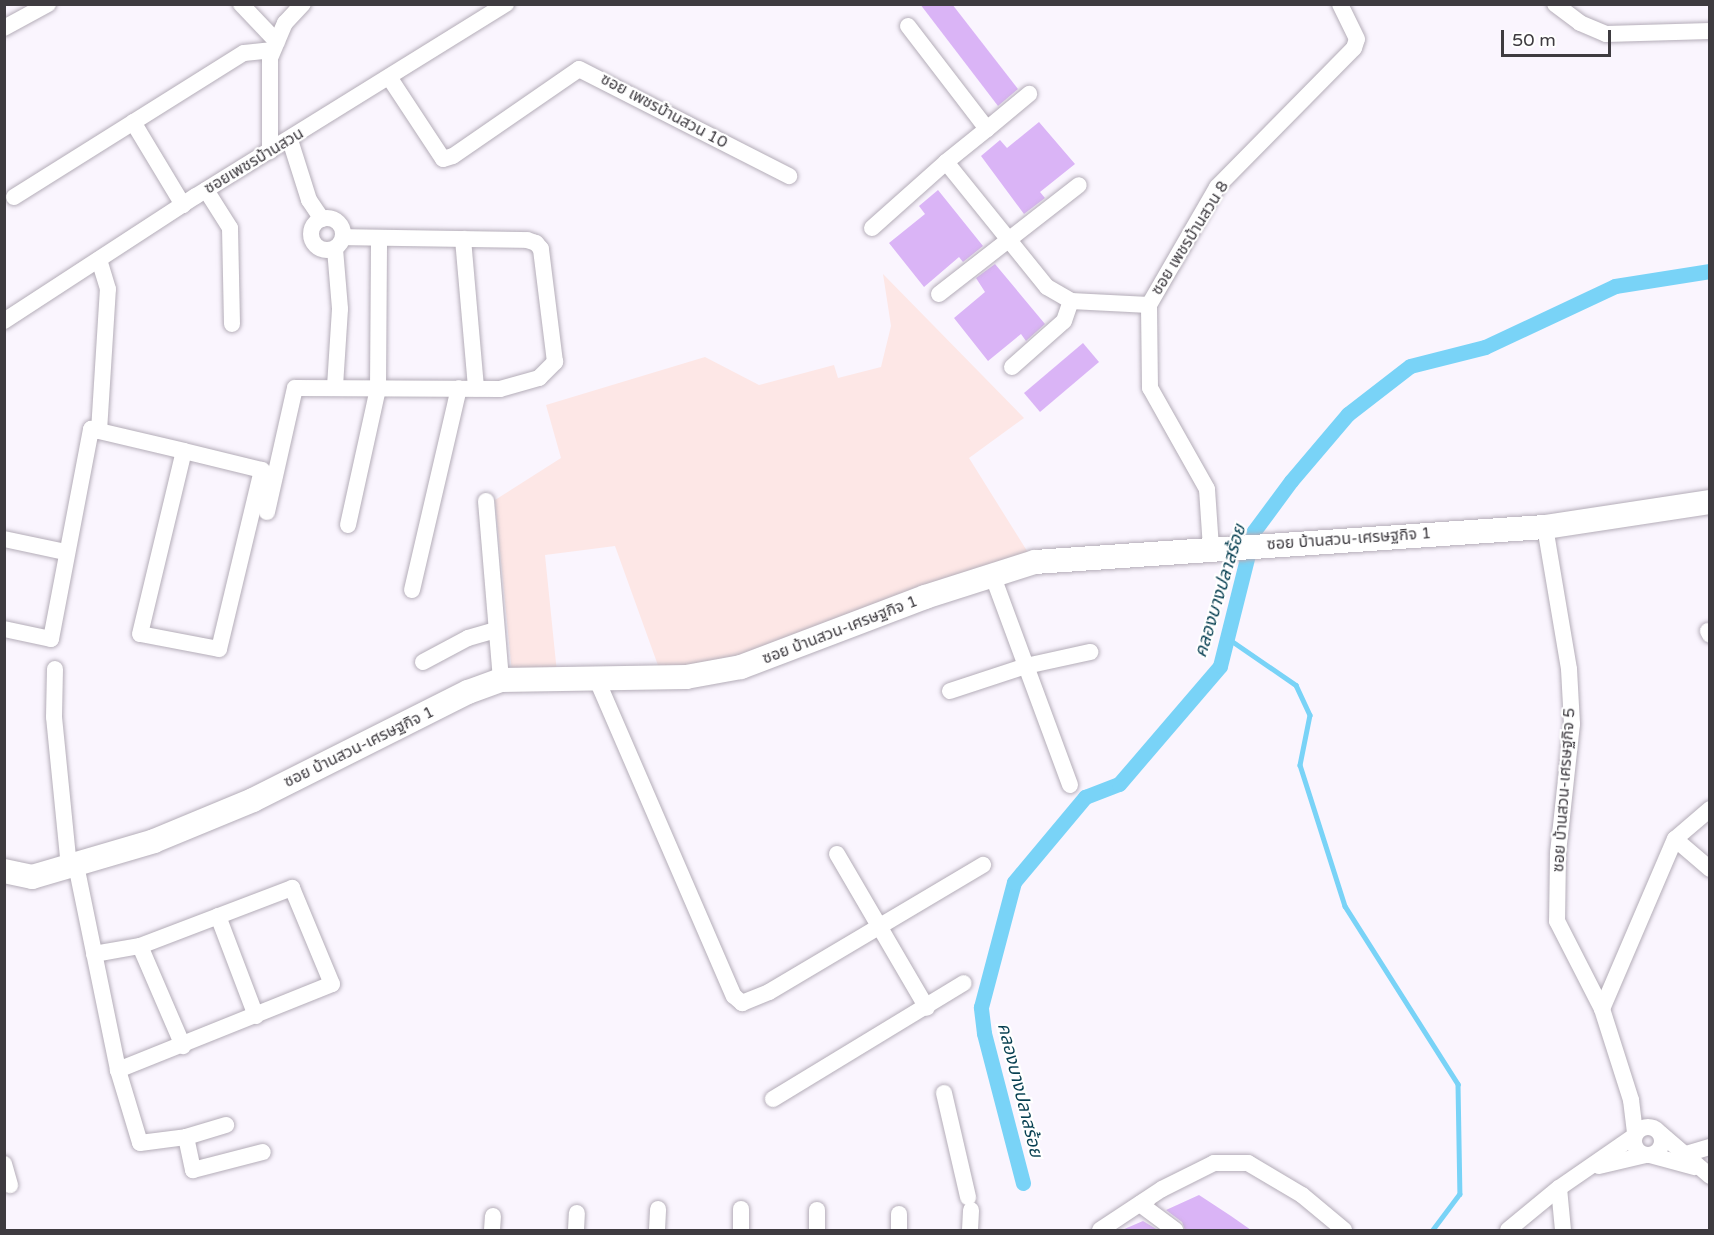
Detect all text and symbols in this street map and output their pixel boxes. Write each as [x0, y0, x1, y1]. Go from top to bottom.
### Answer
scale bar [1504, 18, 1614, 56]
text: 50 m [1512, 29, 1556, 51]
street label: ซอย เพชรบ้านสวน 10 [597, 69, 731, 153]
street label: ซอยเพชรบ้านสวน [201, 124, 307, 198]
street label: ซอย เพชรบ้านสวน 8 [1147, 177, 1233, 299]
water label: คลองบางปลาสร้อย [1190, 522, 1250, 660]
street label: ซอย บ้านสวน-เศรษฐกิจ 1 [1266, 524, 1432, 554]
street label: ซอย บ้านสวน-เศรษฐกิจ 1 [760, 592, 920, 668]
street label: ซอย บ้านสวน-เศรษฐกิจ 1 [281, 702, 437, 792]
street label: ซอย บ้านสวน-เศรษฐกิจ 5 [1549, 707, 1579, 873]
water label: คลองบางปลาสร้อย [993, 1021, 1047, 1159]

